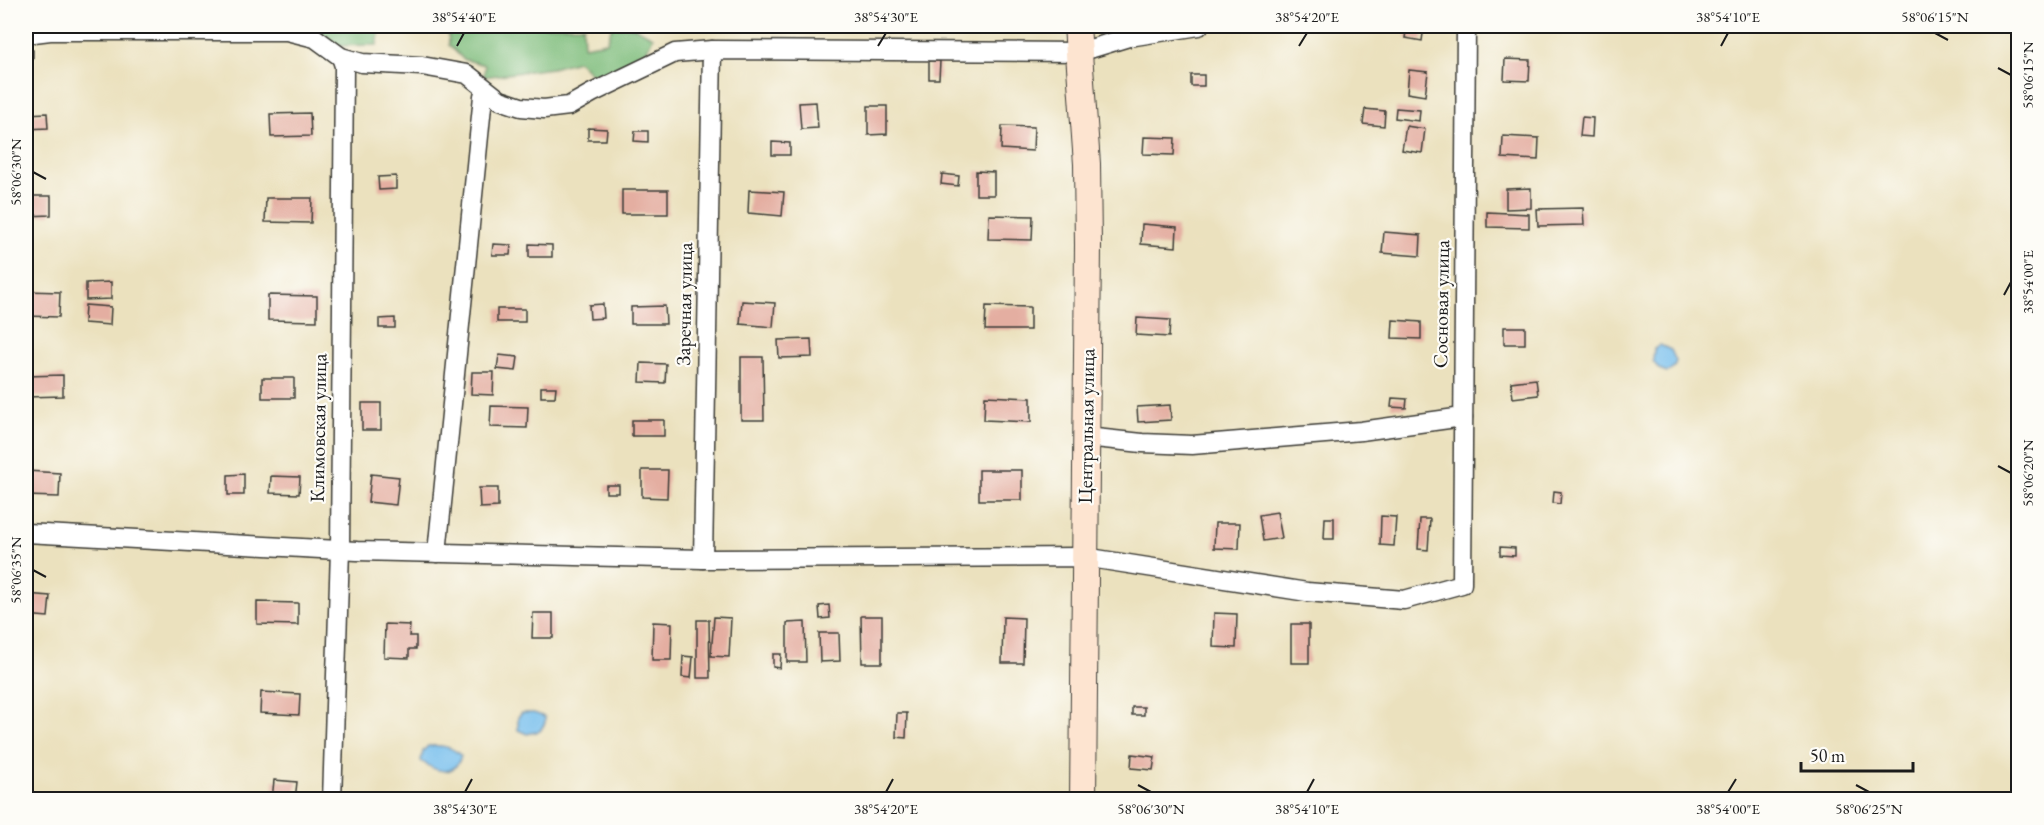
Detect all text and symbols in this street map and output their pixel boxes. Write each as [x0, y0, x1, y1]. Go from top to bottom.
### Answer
text: 38°54'40"E [432, 7, 497, 26]
text: 38°54'30"E [854, 7, 919, 26]
text: 38°54'20"E [1275, 7, 1340, 26]
text: 38°54'10"E [1696, 7, 1761, 26]
text: 58°06'15"N [1901, 7, 1969, 26]
text: 58°06'15"N [2018, 41, 2037, 109]
text: 58°06'30"N [6, 138, 25, 206]
street label: Сосновая улица [1427, 240, 1455, 368]
street label: Заречная улица [670, 242, 698, 366]
text: 38°54'00"E [2018, 249, 2037, 314]
street label: Центральная улица [1072, 348, 1100, 504]
street label: Климовская улица [304, 353, 332, 503]
text: 58°06'20"N [2018, 439, 2037, 507]
text: 58°06'35"N [6, 536, 25, 604]
scale bar [1801, 735, 1914, 773]
text: 50 m [1810, 744, 1845, 767]
text: 38°54'30"E [433, 799, 498, 818]
text: 38°54'20"E [854, 799, 919, 818]
text: 58°06'30"N [1117, 799, 1185, 818]
text: 38°54'10"E [1275, 799, 1340, 818]
text: 38°54'00"E [1696, 799, 1761, 818]
text: 58°06'25"N [1835, 799, 1903, 818]

